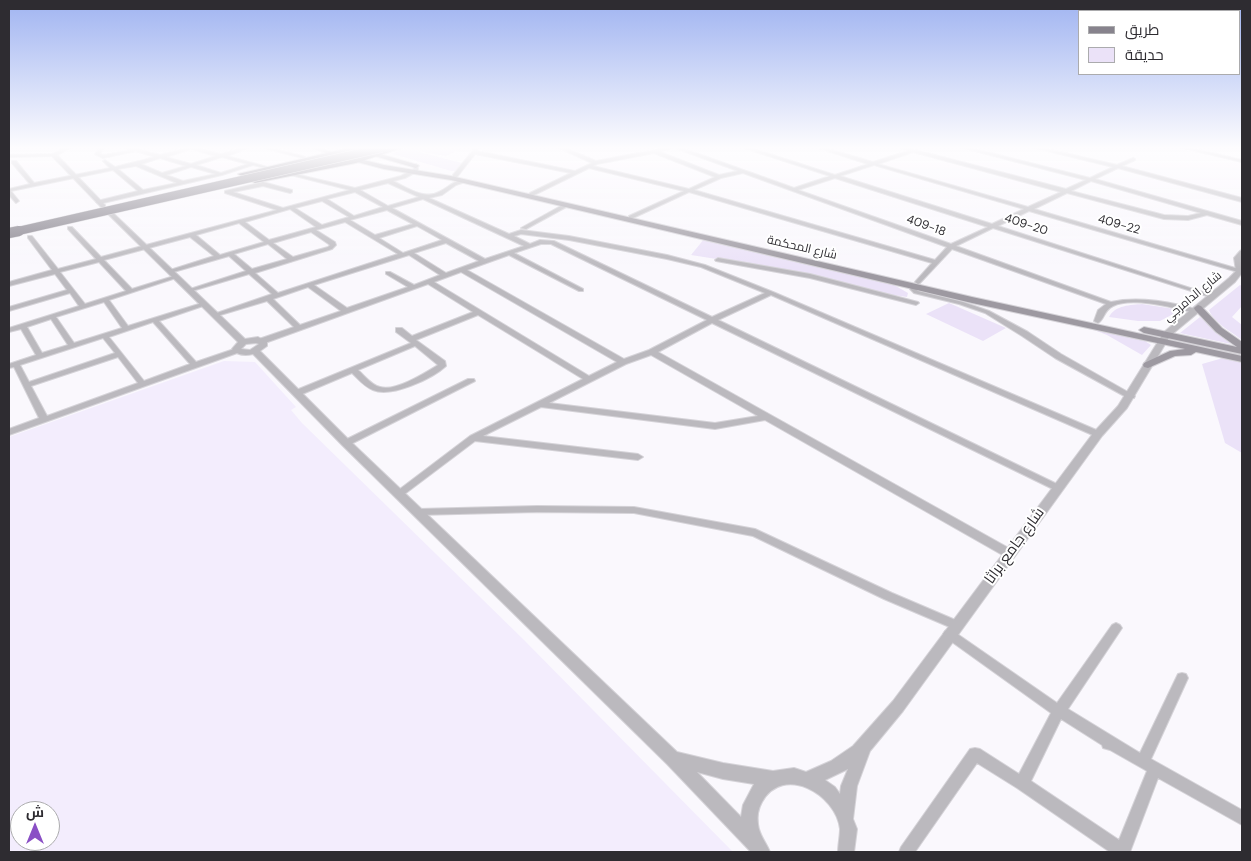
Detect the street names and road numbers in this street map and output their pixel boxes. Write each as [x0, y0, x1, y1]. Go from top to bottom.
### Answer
street label: 409-20 [1003, 211, 1049, 239]
street label: 409-18 [904, 212, 948, 240]
street label: 409-22 [1096, 212, 1142, 238]
street label: شارع المحكمة [766, 233, 838, 263]
street label: شارع الدامرجي [1161, 269, 1225, 325]
street label: شارع جامع براثا [981, 504, 1049, 588]

